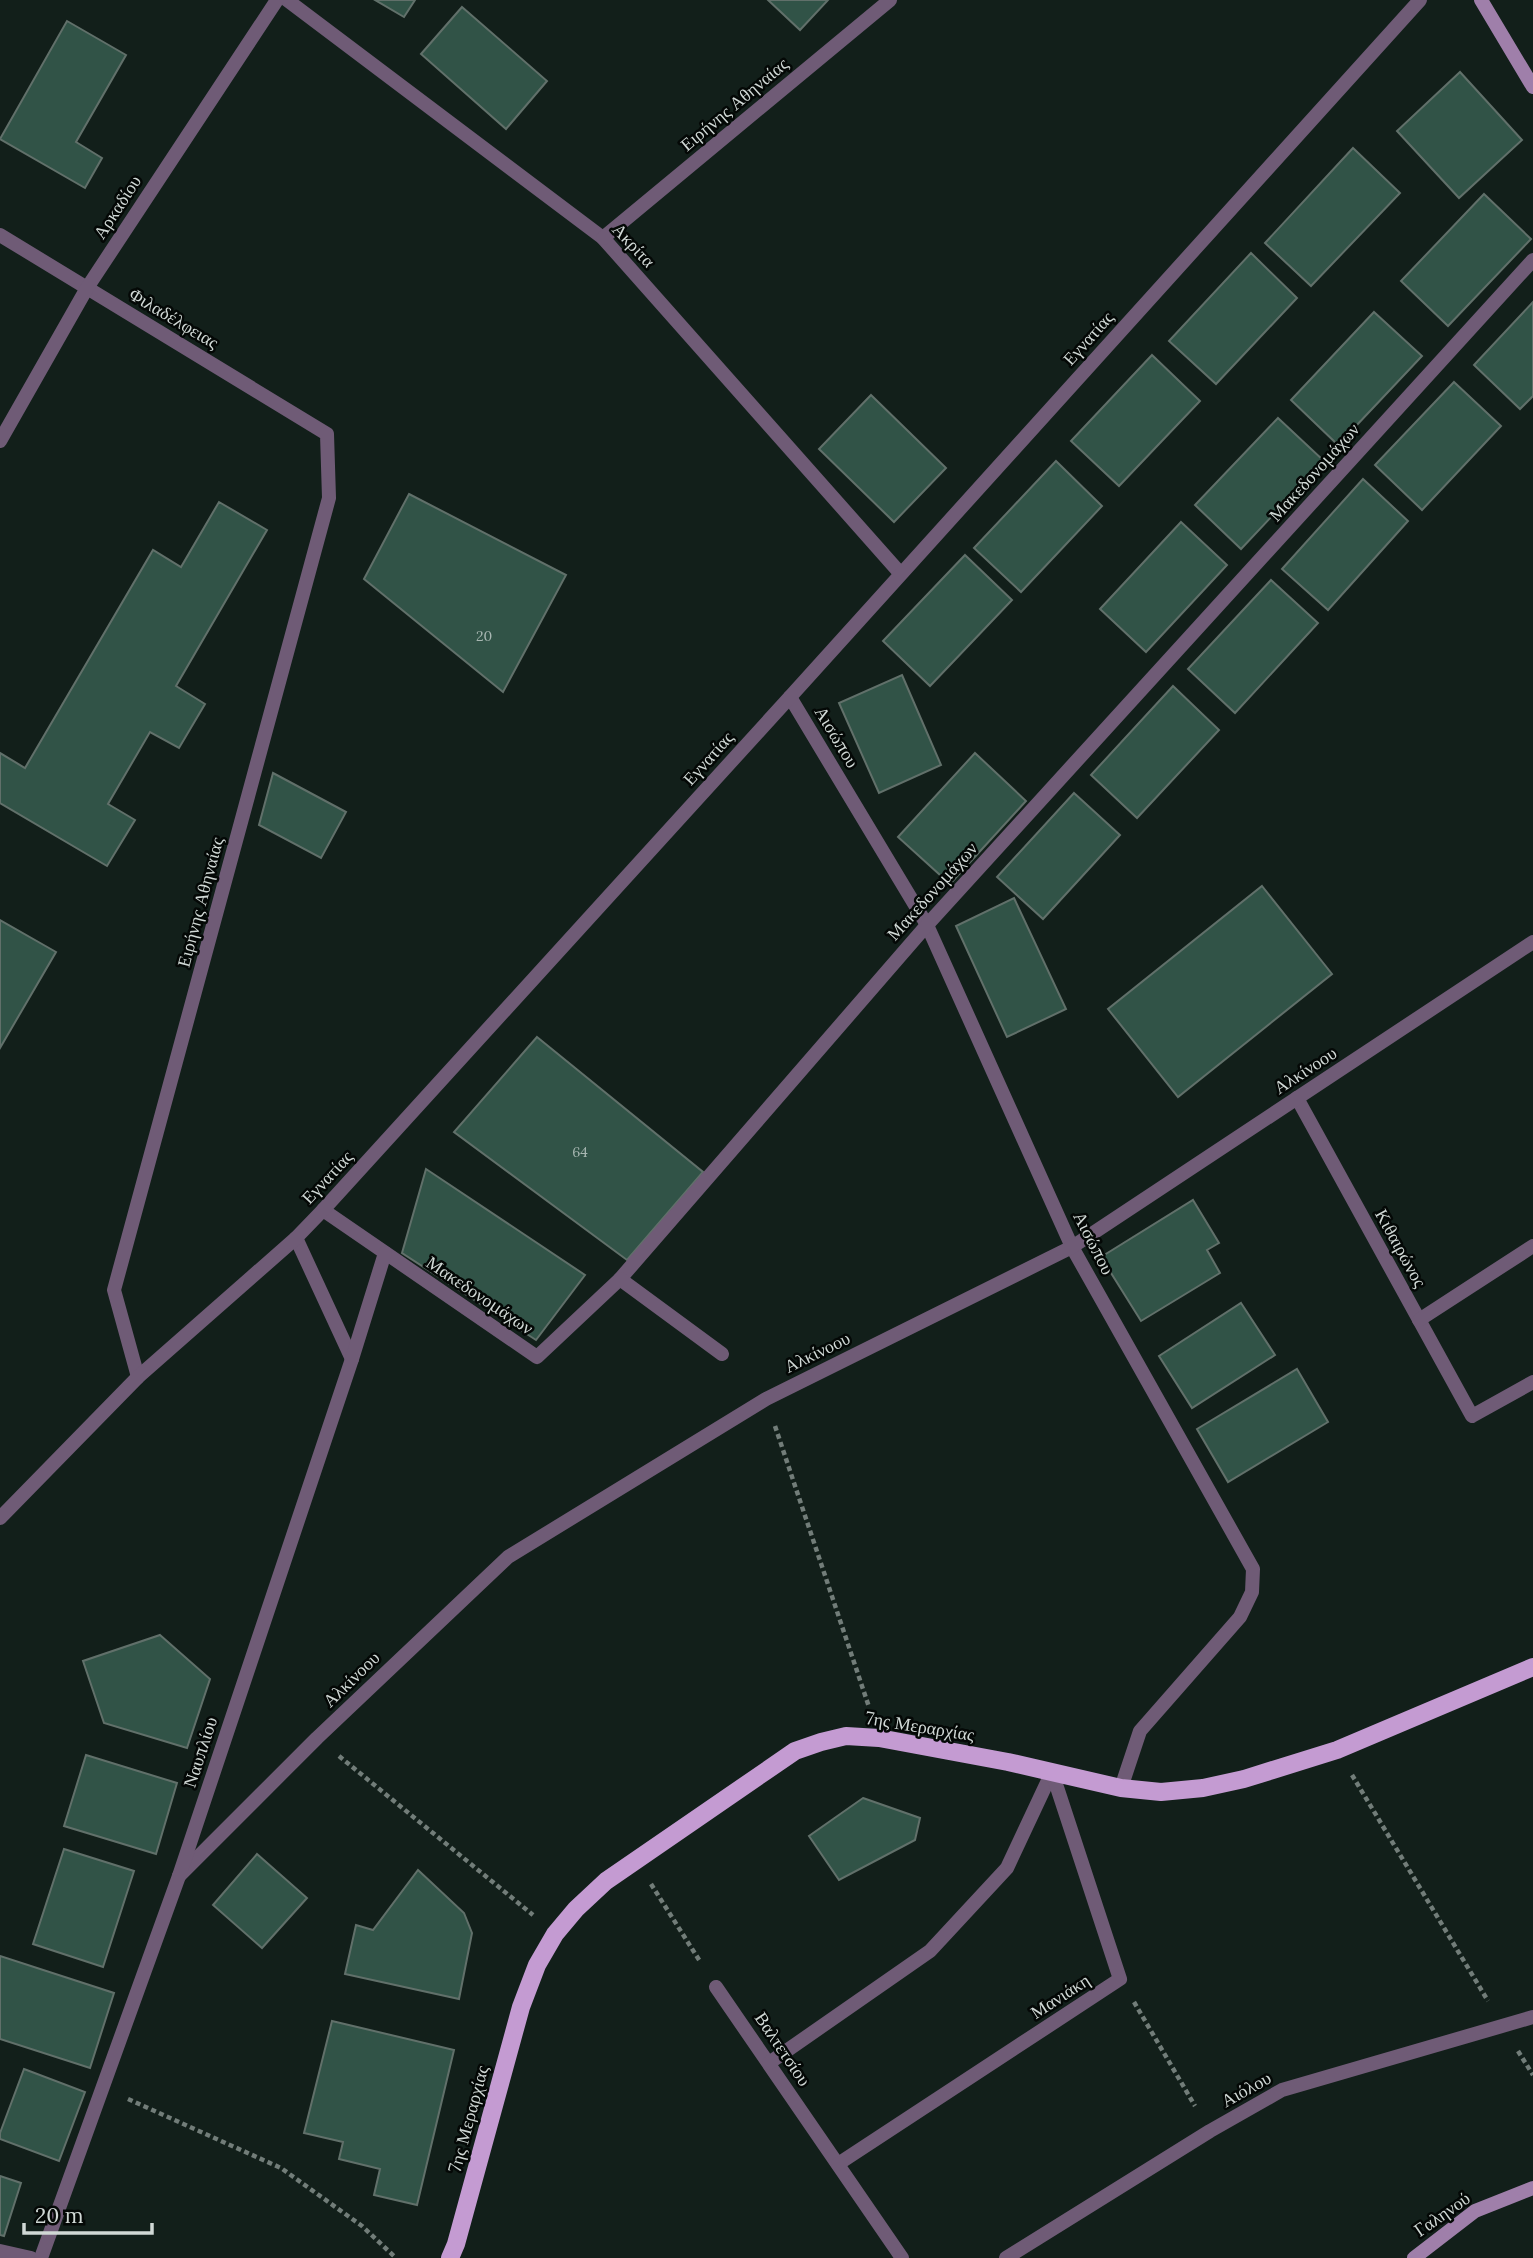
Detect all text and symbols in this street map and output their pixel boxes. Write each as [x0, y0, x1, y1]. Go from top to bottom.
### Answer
street label: Ειρήνης Αθηναίας [675, 52, 793, 156]
street label: Αρκαδίου [88, 171, 146, 243]
street label: Ακρίτα [608, 218, 661, 272]
street label: Φιλαδέλφειας [125, 282, 223, 354]
street label: Εγνατίας [1058, 306, 1118, 370]
street label: Μακεδονομάχων [1264, 418, 1364, 526]
house number: 20 [476, 627, 492, 645]
street label: Αισώπου [810, 702, 864, 772]
street label: Εγνατίας [678, 726, 738, 790]
street label: Ειρήνης Αθηναίας [172, 834, 228, 970]
street label: Μακεδονομάχων [882, 837, 982, 945]
street label: Αλκίνοου [1269, 1041, 1341, 1099]
house number: 64 [572, 1143, 588, 1161]
street label: Εγνατίας [296, 1145, 358, 1209]
street label: Κιθαιρώνος [1370, 1205, 1432, 1291]
street label: Αισώπου [1068, 1208, 1120, 1278]
street label: Μακεδονομάχων [422, 1251, 538, 1339]
street label: Αλκίνοου [780, 1326, 854, 1378]
street label: Αλκίνοου [318, 1646, 384, 1712]
street label: 7ης Μεραρχίας [864, 1706, 976, 1746]
street label: Ναυπλίου [178, 1714, 222, 1790]
street label: Μανιάκη [1026, 1968, 1094, 2024]
street label: Βαλτετσίου [750, 2007, 816, 2091]
street label: 7ης Μεραρχίας [443, 2063, 493, 2175]
street label: Αιόλου [1217, 2066, 1275, 2112]
street label: Γαληνού [1409, 2186, 1475, 2242]
scale bar [24, 2192, 152, 2236]
text: 20 m [35, 2202, 84, 2229]

